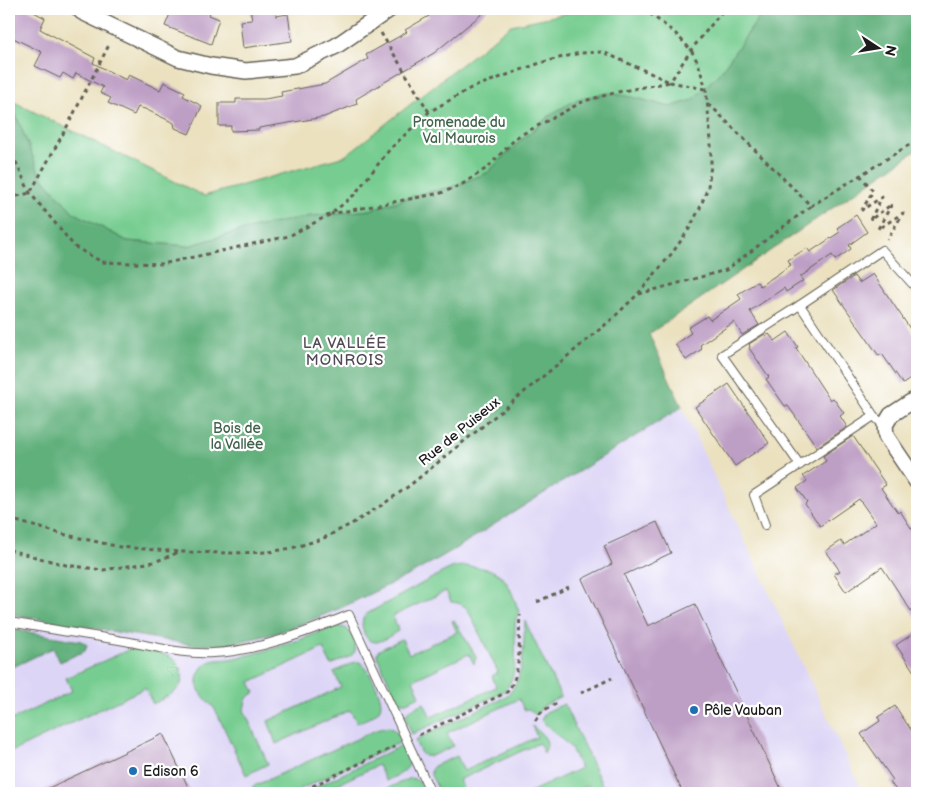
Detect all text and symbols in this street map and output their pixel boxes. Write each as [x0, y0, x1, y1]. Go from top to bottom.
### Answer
north arrow [854, 22, 904, 72]
text: N [881, 44, 900, 58]
park label: Promenade du Val Maurois [412, 114, 506, 147]
district label: LA VALLÉE MONROIS [303, 334, 387, 370]
street label: Rue de Puiseux [415, 393, 504, 469]
park label: Bois de la Vallée [211, 420, 263, 453]
place label: Pôle Vauban [704, 702, 782, 719]
marker: Pôle Vauban [688, 704, 700, 716]
place label: Edison 6 [143, 763, 199, 780]
marker: Edison 6 [127, 765, 139, 777]

